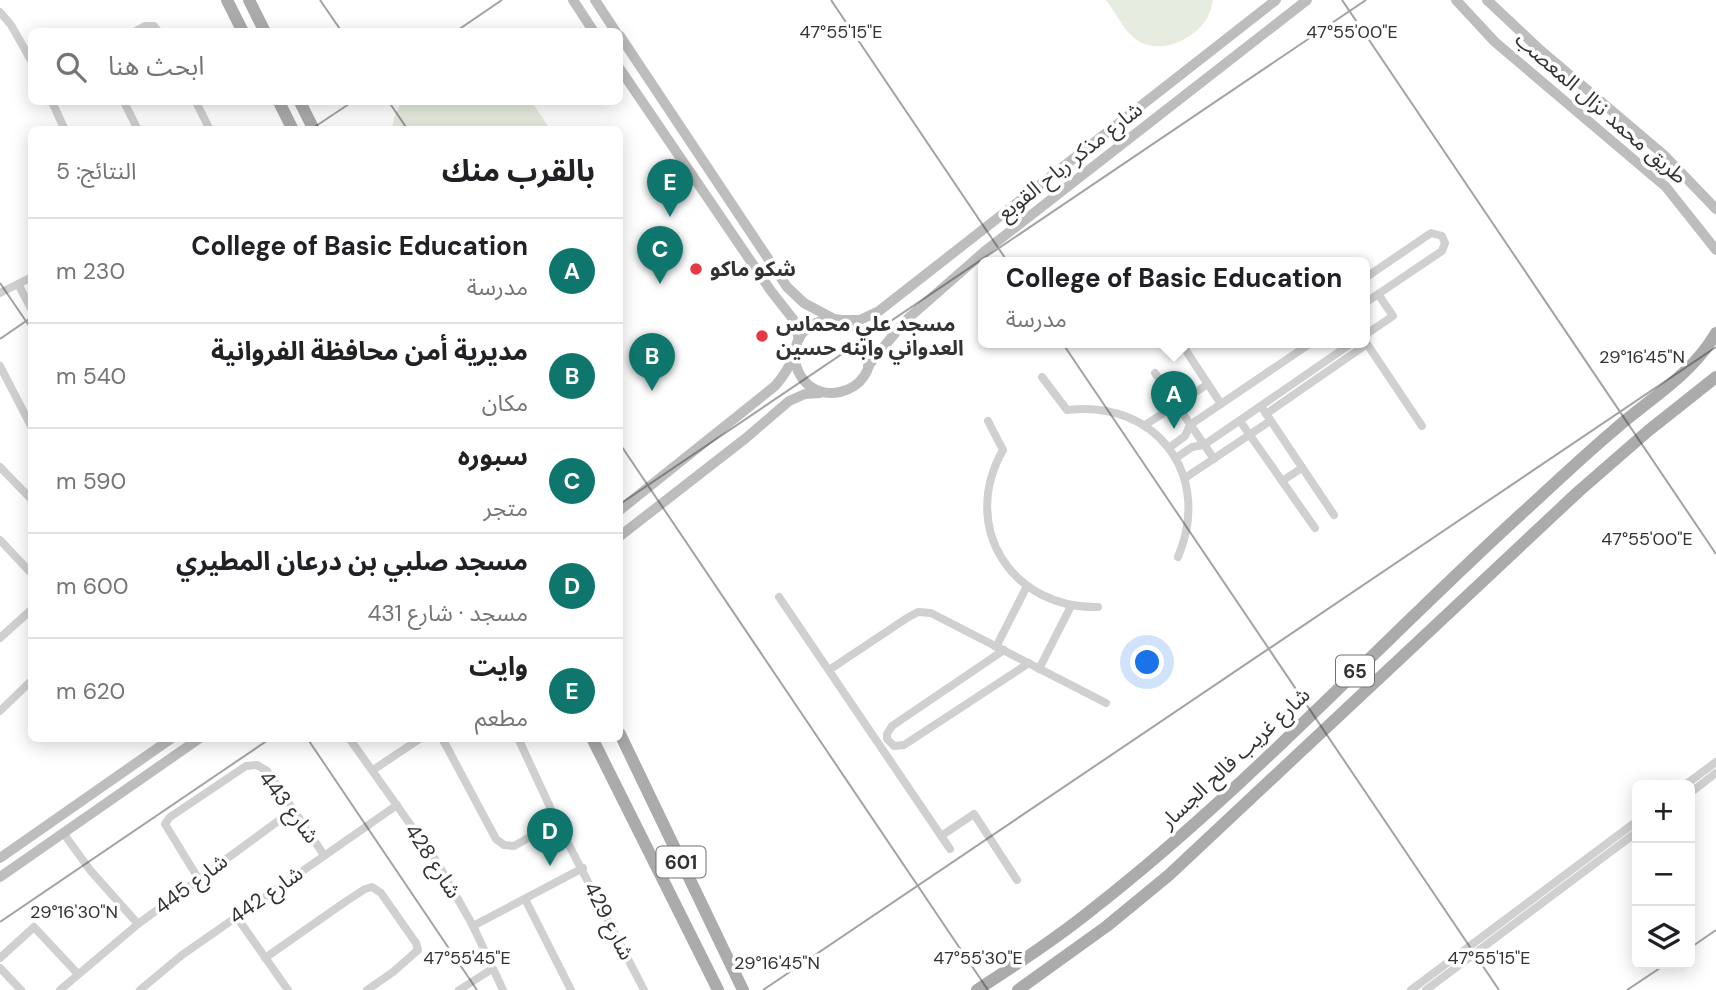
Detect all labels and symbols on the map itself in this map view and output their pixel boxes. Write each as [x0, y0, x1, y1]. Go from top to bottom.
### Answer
text: 47°55'15"E [800, 20, 882, 44]
text: 47°55'00"E [1306, 20, 1398, 44]
street label: طريق محمد نزال المعصب [1509, 26, 1693, 190]
street label: شارع مذكر رباح القوبع [992, 96, 1149, 227]
pin: E [647, 159, 693, 217]
pin: C [637, 226, 683, 284]
place label: شكو ماكو [710, 255, 796, 283]
marker: شكو ماكو [688, 261, 704, 277]
place label: مسجد علي محماس العدواني وابنه حسين [776, 310, 964, 365]
marker: مسجد علي محماس العدواني وابنه حسين [754, 328, 770, 344]
pin: B [629, 333, 675, 391]
text: 29°16'45"N [1599, 345, 1685, 369]
pin: A [1151, 371, 1197, 429]
text: 47°55'00"E [1601, 527, 1693, 551]
your location [1130, 645, 1164, 679]
road number: 65 [1336, 656, 1374, 686]
street label: شارع غريب فالح الجسار [1153, 681, 1317, 836]
street label: شارع 443 [252, 765, 326, 850]
pin: D [527, 808, 573, 866]
street label: شارع 428 [398, 818, 468, 904]
road number: 601 [656, 846, 706, 877]
street label: شارع 445 [149, 847, 234, 922]
street label: شارع 442 [224, 859, 309, 931]
street label: شارع 429 [576, 877, 641, 965]
text: 29°16'30"N [30, 900, 118, 924]
text: 47°55'45"E [423, 946, 511, 970]
text: 47°55'30"E [933, 946, 1023, 970]
text: 47°55'15"E [1448, 946, 1530, 970]
text: 29°16'45"N [734, 951, 820, 975]

